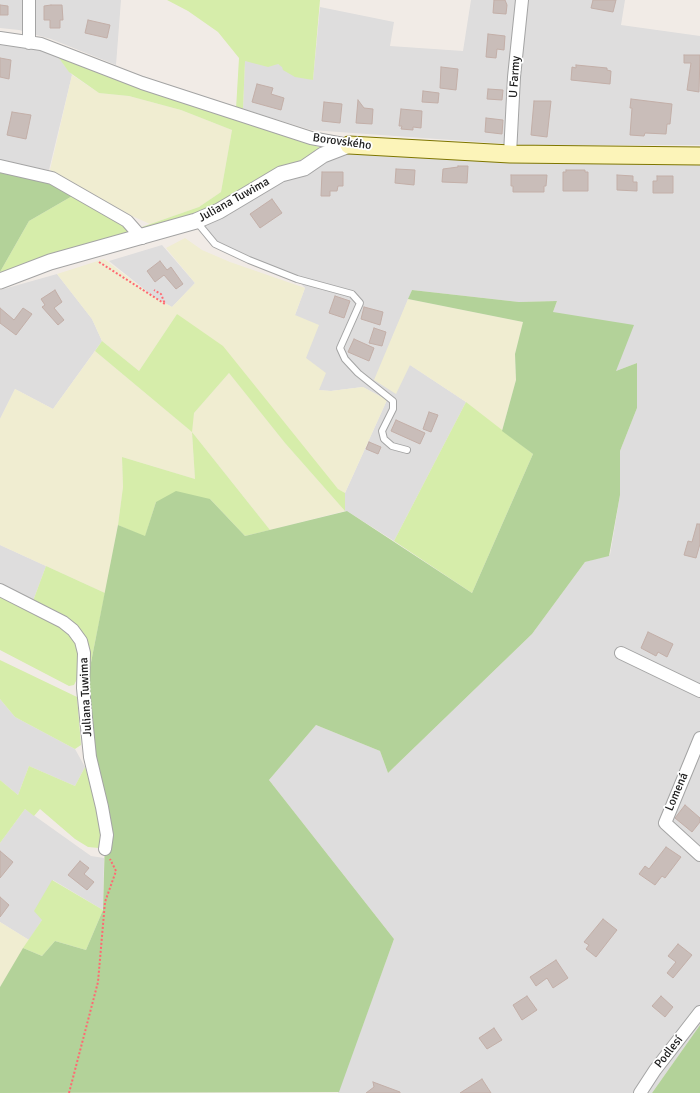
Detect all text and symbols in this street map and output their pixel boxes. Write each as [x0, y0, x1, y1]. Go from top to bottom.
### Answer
street label: U Farmy [506, 56, 524, 98]
street label: Borovského [312, 131, 372, 153]
street label: Juliana Tuwima [196, 175, 272, 225]
street label: Juliana Tuwima [77, 657, 95, 737]
street label: Lomená [662, 771, 692, 813]
street label: Podlesí [652, 1033, 686, 1071]

